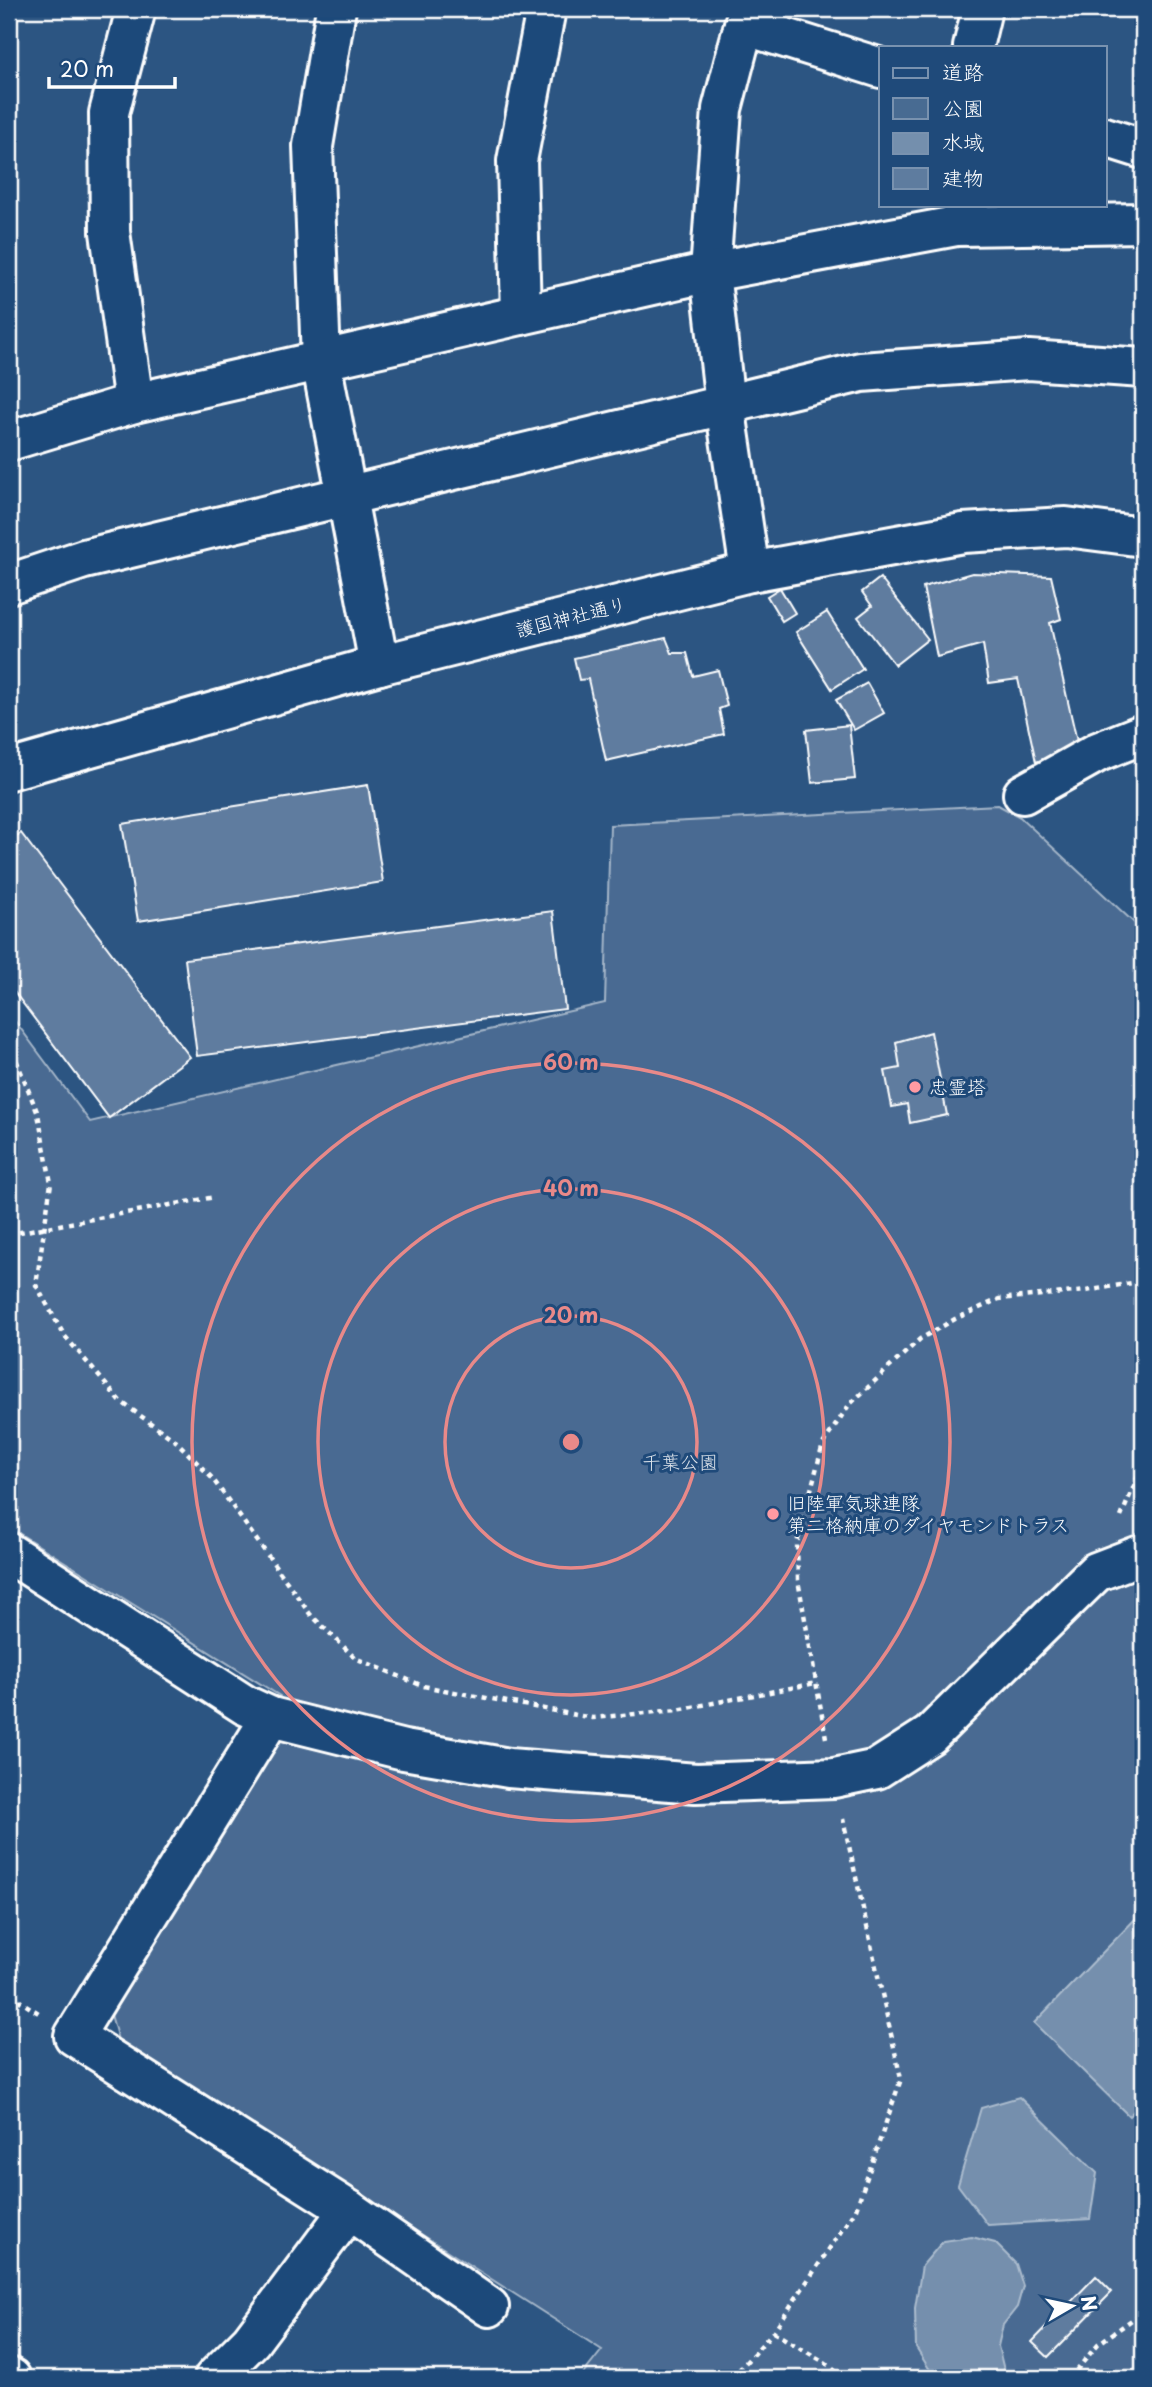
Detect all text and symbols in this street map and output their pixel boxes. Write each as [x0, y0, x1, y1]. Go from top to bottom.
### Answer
scale bar [49, 46, 175, 90]
legend [879, 46, 1106, 206]
text: 20 m [60, 52, 114, 84]
text: 道路 [942, 55, 984, 87]
text: 公園 [942, 91, 984, 123]
text: 水域 [942, 125, 984, 157]
text: 建物 [942, 161, 984, 193]
street label: 護国神社通り [512, 589, 629, 643]
text: 60 m [543, 1045, 599, 1077]
place label: 忠霊塔 [929, 1072, 986, 1100]
marker: 忠霊塔 [907, 1079, 923, 1095]
text: 40 m [543, 1171, 599, 1203]
text: 20 m [544, 1298, 598, 1330]
centre of rings [559, 1430, 583, 1454]
park label: 千葉公園 [642, 1447, 718, 1475]
place label: 旧陸軍気球連隊 第二格納庫のダイヤモンドトラス [787, 1488, 1069, 1538]
marker: 旧陸軍気球連隊 第二格納庫のダイヤモンドトラス [765, 1506, 781, 1522]
north arrow [1036, 2272, 1106, 2342]
text: N [1075, 2294, 1105, 2313]

